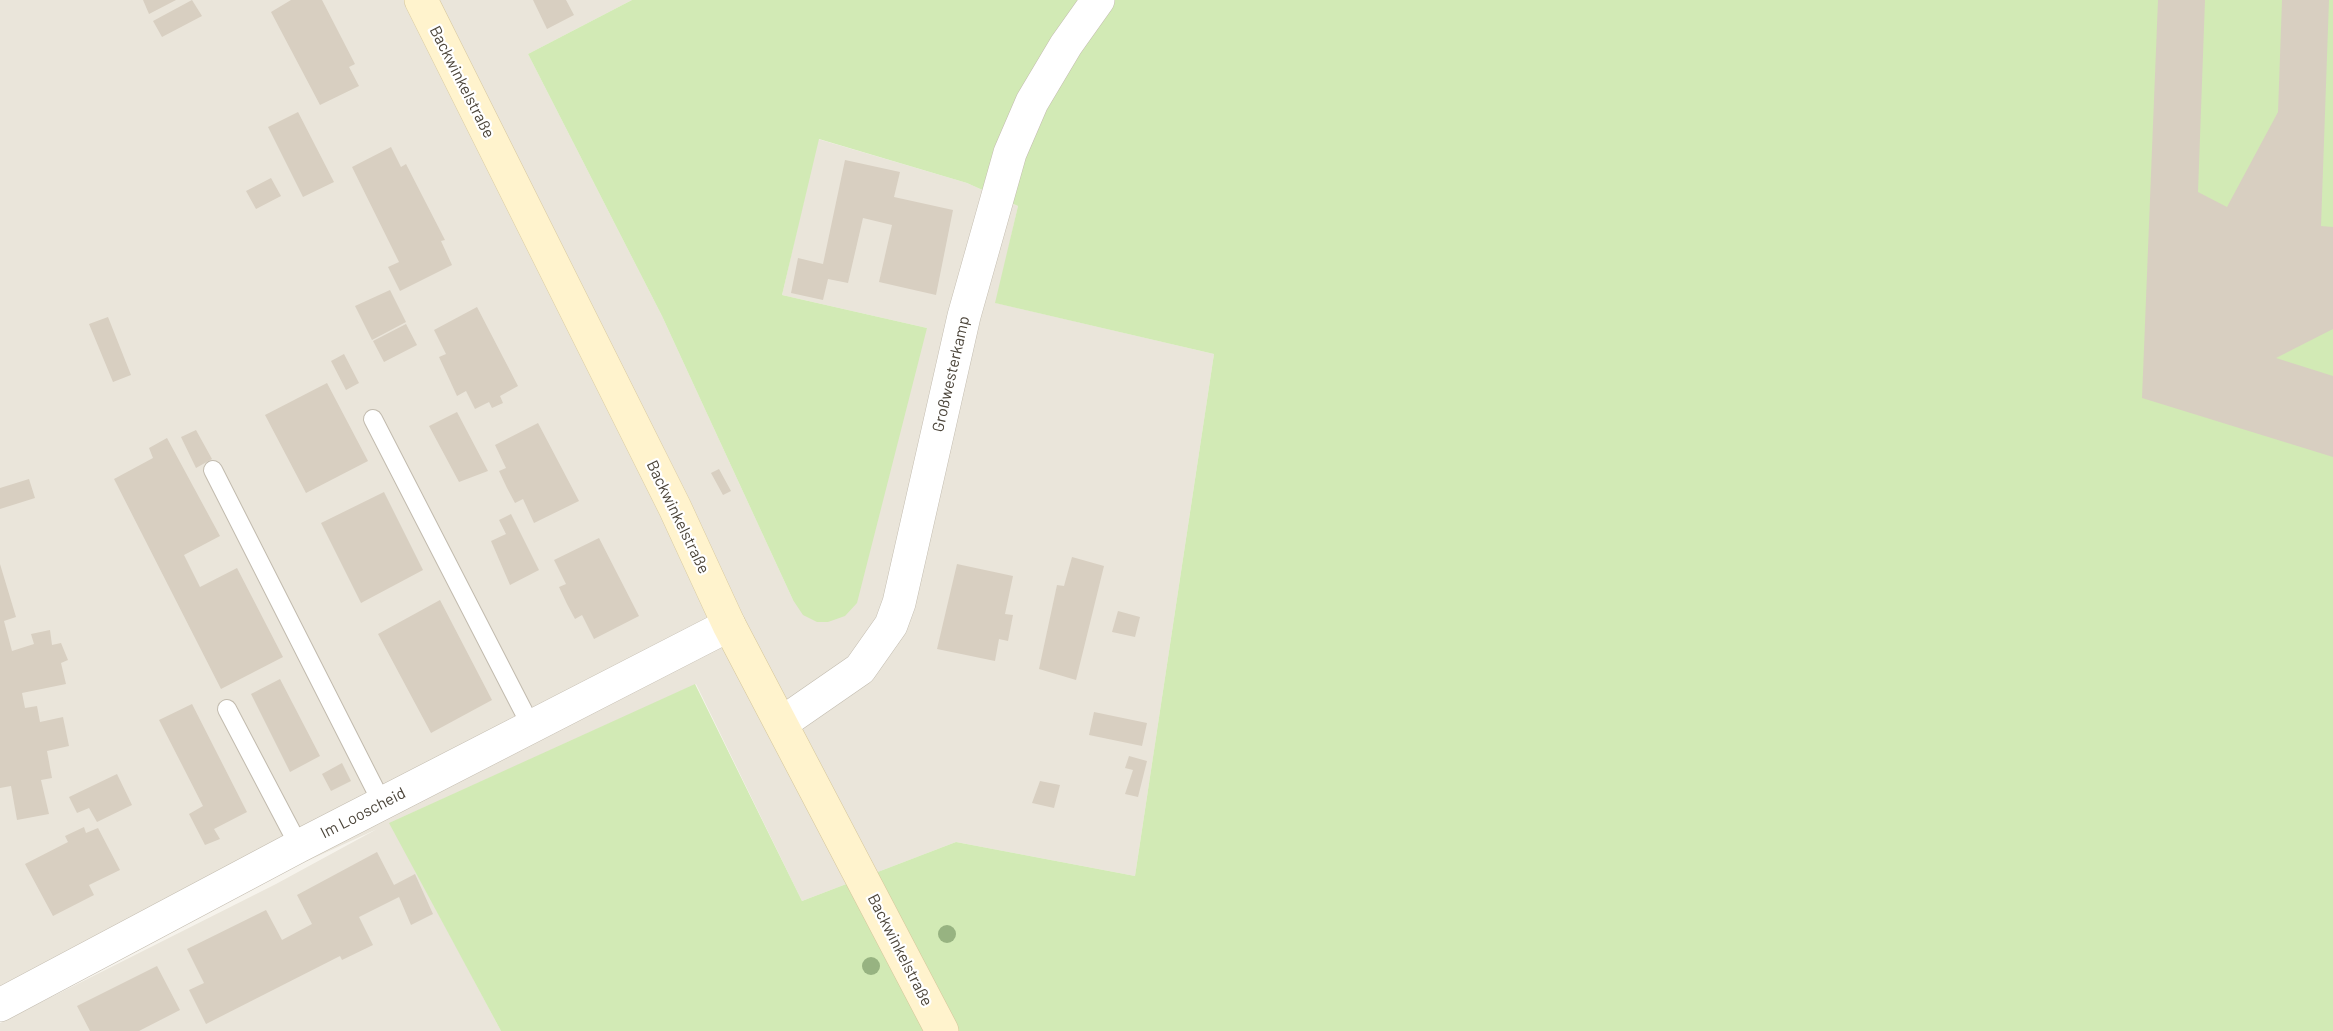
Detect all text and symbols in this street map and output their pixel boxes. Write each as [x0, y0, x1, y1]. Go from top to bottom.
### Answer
street label: Backwinkelstraße [425, 23, 499, 141]
street label: Großwesterkamp [928, 314, 974, 434]
street label: Backwinkelstraße [642, 457, 714, 577]
street label: Im Looscheid [317, 783, 409, 843]
street label: Backwinkelstraße [863, 891, 937, 1009]

